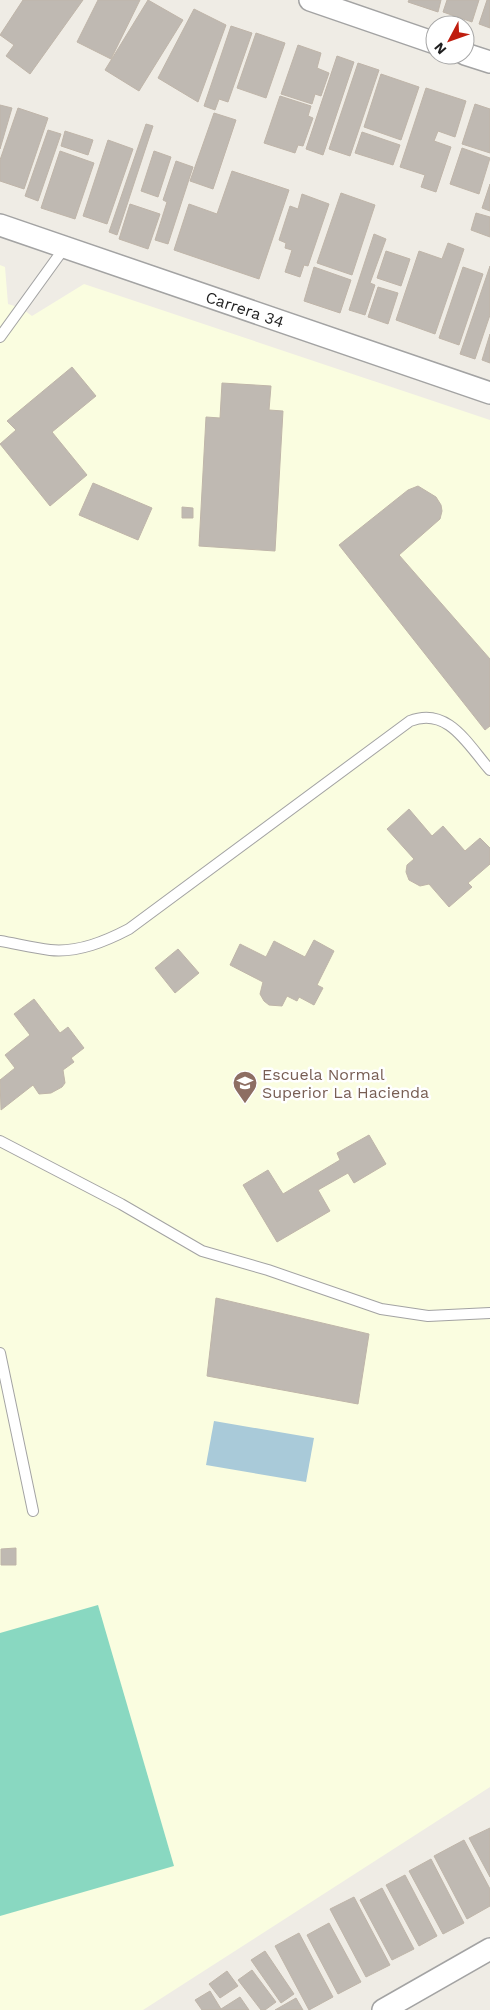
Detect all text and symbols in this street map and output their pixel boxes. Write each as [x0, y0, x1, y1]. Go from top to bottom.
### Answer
north arrow [425, 15, 475, 65]
text: N [431, 39, 450, 58]
street label: Carrera 34 [203, 287, 287, 332]
place label: Escuela Normal Superior La Hacienda [262, 1065, 429, 1102]
school or university icon: Escuela Normal Superior La Hacienda [232, 1070, 258, 1104]

